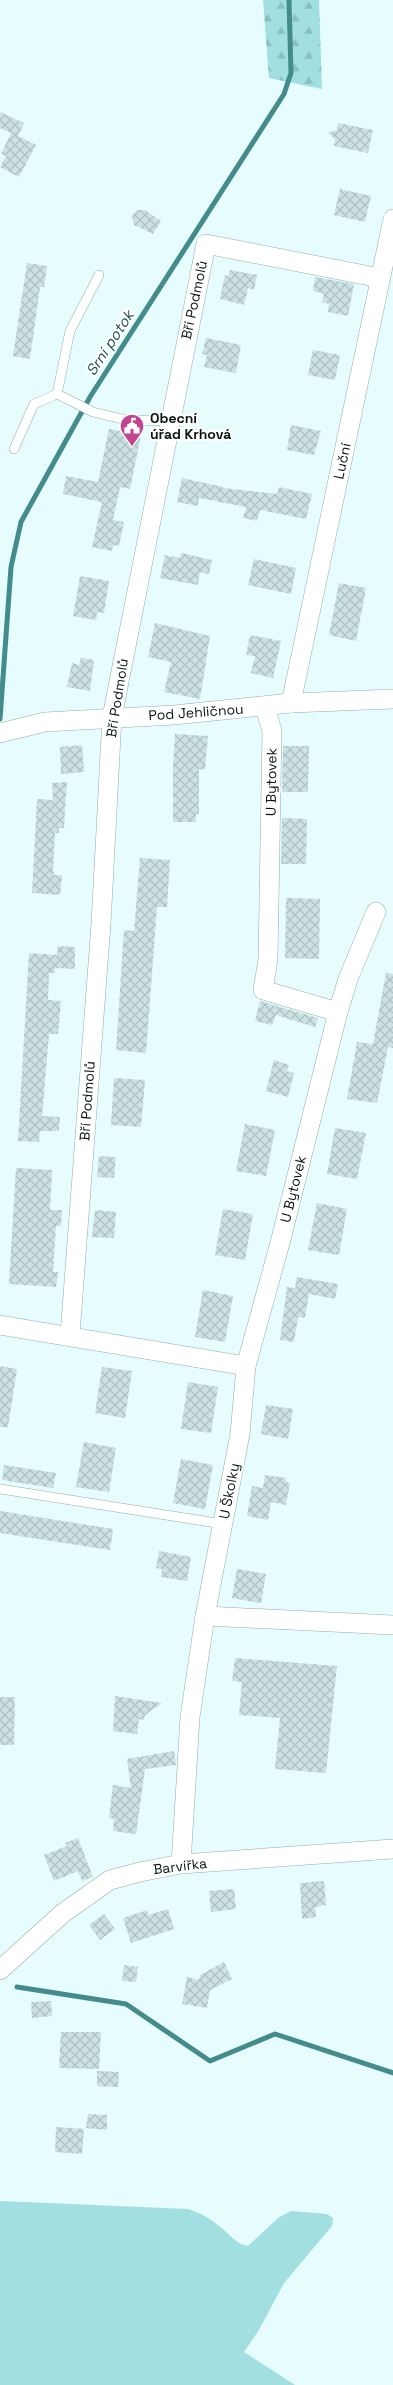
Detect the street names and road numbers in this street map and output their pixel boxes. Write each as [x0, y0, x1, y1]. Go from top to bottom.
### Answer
street label: Bří Podmolů [177, 259, 211, 341]
street label: Luční [329, 441, 355, 481]
street label: Bří Podmolů [102, 657, 132, 739]
street label: Pod Jehličnou [148, 700, 244, 724]
street label: U Bytovek [261, 747, 281, 816]
street label: Bří Podmolů [75, 1060, 99, 1142]
street label: U Bytovek [276, 1153, 310, 1224]
street label: U Školky [215, 1461, 243, 1521]
street label: Barvířka [152, 1854, 208, 1878]

